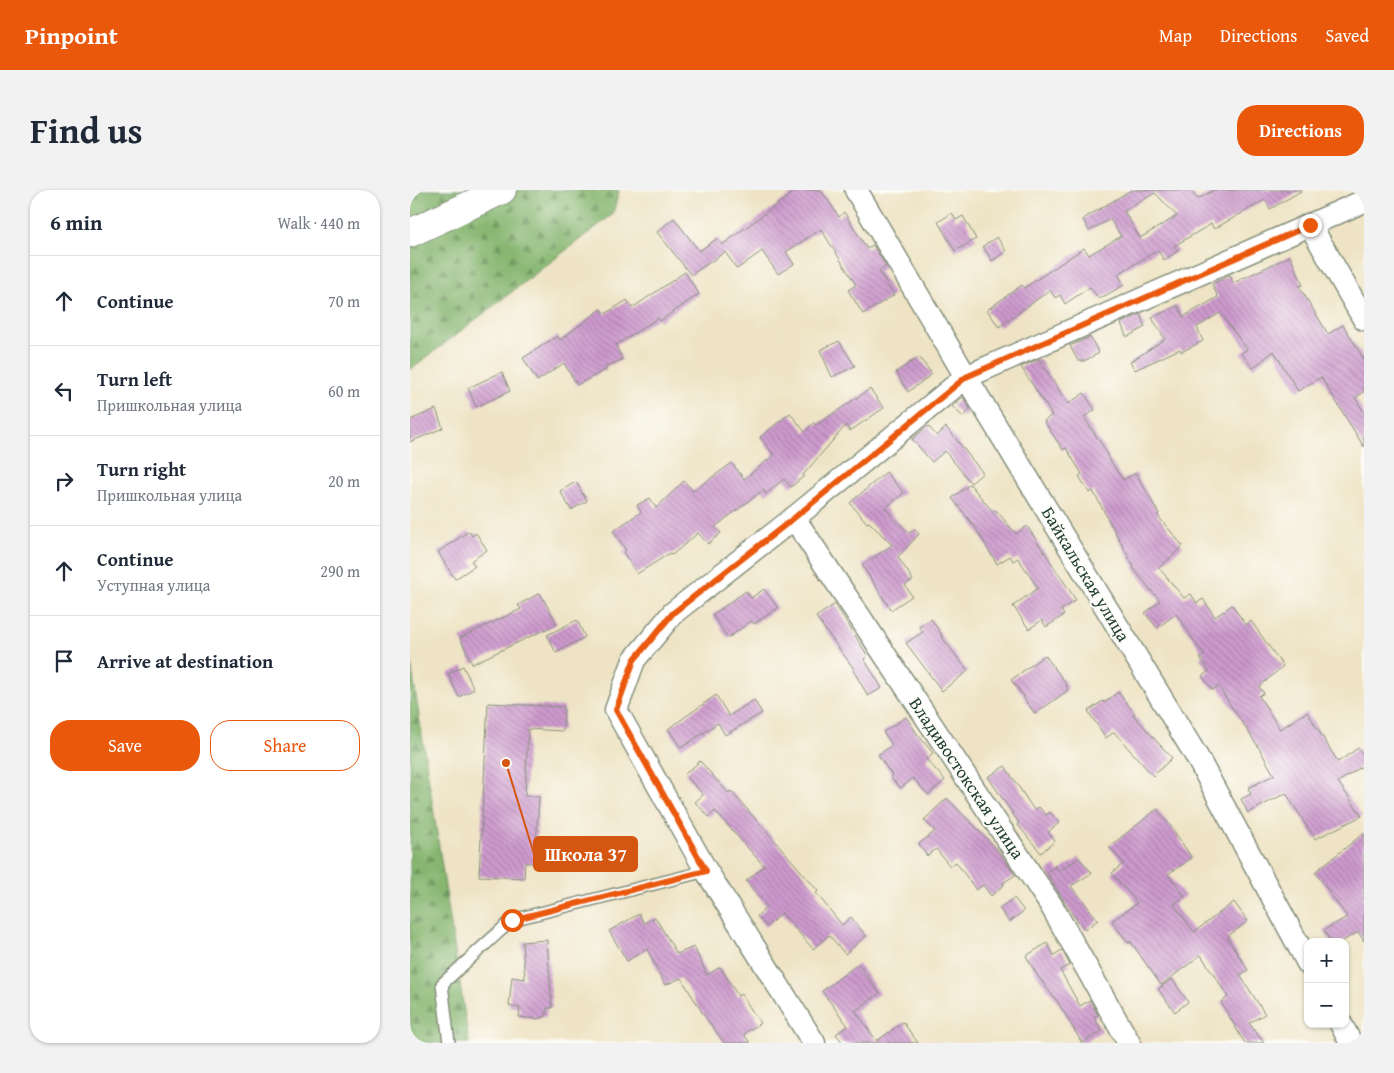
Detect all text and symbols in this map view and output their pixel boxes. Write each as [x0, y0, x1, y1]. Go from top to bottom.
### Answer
text: Pinpoint [25, 18, 118, 53]
text: Map [1159, 22, 1192, 49]
text: Directions [1220, 22, 1297, 49]
text: Saved [1325, 22, 1369, 49]
text: Find us [30, 105, 143, 156]
button: Directions [1237, 105, 1364, 156]
text: 6 min [50, 207, 102, 238]
text: Walk · 440 m [277, 211, 360, 235]
route end [1299, 214, 1322, 237]
icon: ahead [50, 287, 78, 315]
text: Continue [97, 287, 174, 315]
text: 70 m [328, 289, 360, 313]
text: Turn left [97, 365, 172, 393]
icon: left [50, 377, 78, 405]
text: 60 m [328, 379, 360, 403]
text: Пришкольная улица [97, 393, 242, 417]
text: Turn right [97, 455, 186, 483]
icon: right [50, 467, 78, 495]
text: 20 m [328, 469, 360, 493]
text: Пришкольная улица [97, 483, 242, 507]
street label: Байкальская улица [1035, 501, 1137, 647]
text: Continue [97, 545, 174, 573]
icon: ahead [50, 557, 78, 585]
text: 290 m [320, 559, 360, 583]
text: Уступная улица [97, 573, 210, 597]
icon: arrive [50, 647, 78, 675]
text: Arrive at destination [97, 647, 273, 675]
street label: Владивостокская улица [903, 692, 1032, 865]
button: Save [50, 720, 200, 771]
button: Share [210, 720, 360, 771]
callout: Школа 37 [534, 837, 637, 871]
text: Школа 37 [545, 840, 627, 868]
route start [501, 909, 524, 932]
map controls [1304, 938, 1349, 1028]
button: + [1304, 938, 1349, 983]
button: − [1304, 983, 1349, 1028]

